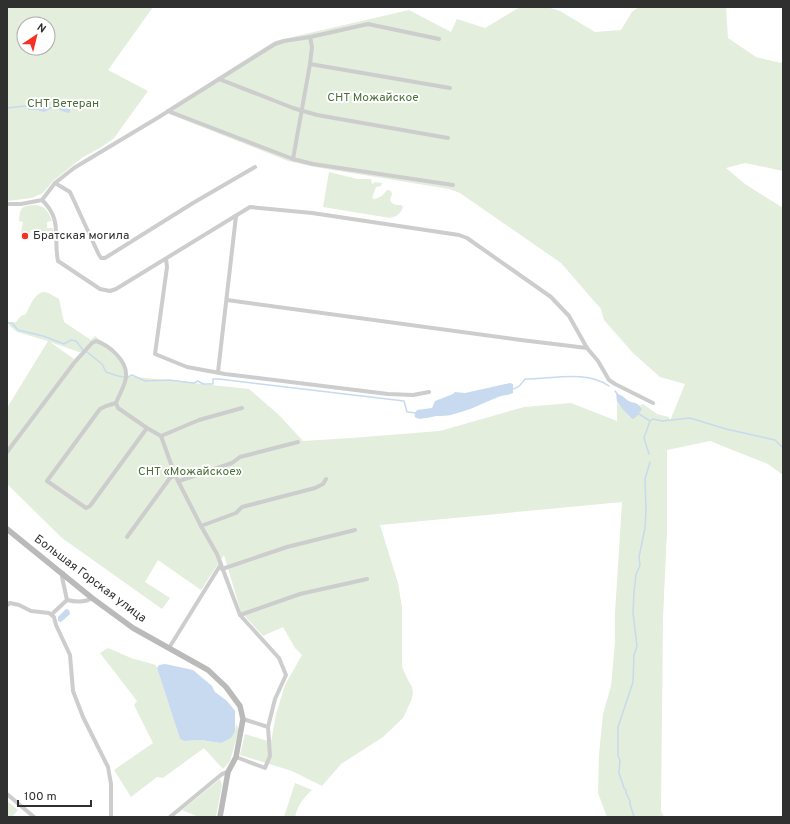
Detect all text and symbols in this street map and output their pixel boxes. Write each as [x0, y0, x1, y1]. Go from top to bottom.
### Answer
north arrow [16, 16, 56, 56]
text: N [34, 21, 48, 37]
park label: СНТ Можайское [327, 90, 419, 106]
park label: СНТ Ветеран [27, 96, 99, 112]
place label: Братская могила [33, 228, 129, 244]
marker: Братская могила [20, 231, 30, 241]
park label: СНТ «Можайское» [138, 464, 242, 480]
street label: Большая Горская улица [31, 531, 149, 627]
scale bar [18, 782, 91, 808]
text: 100 m [24, 789, 57, 805]

